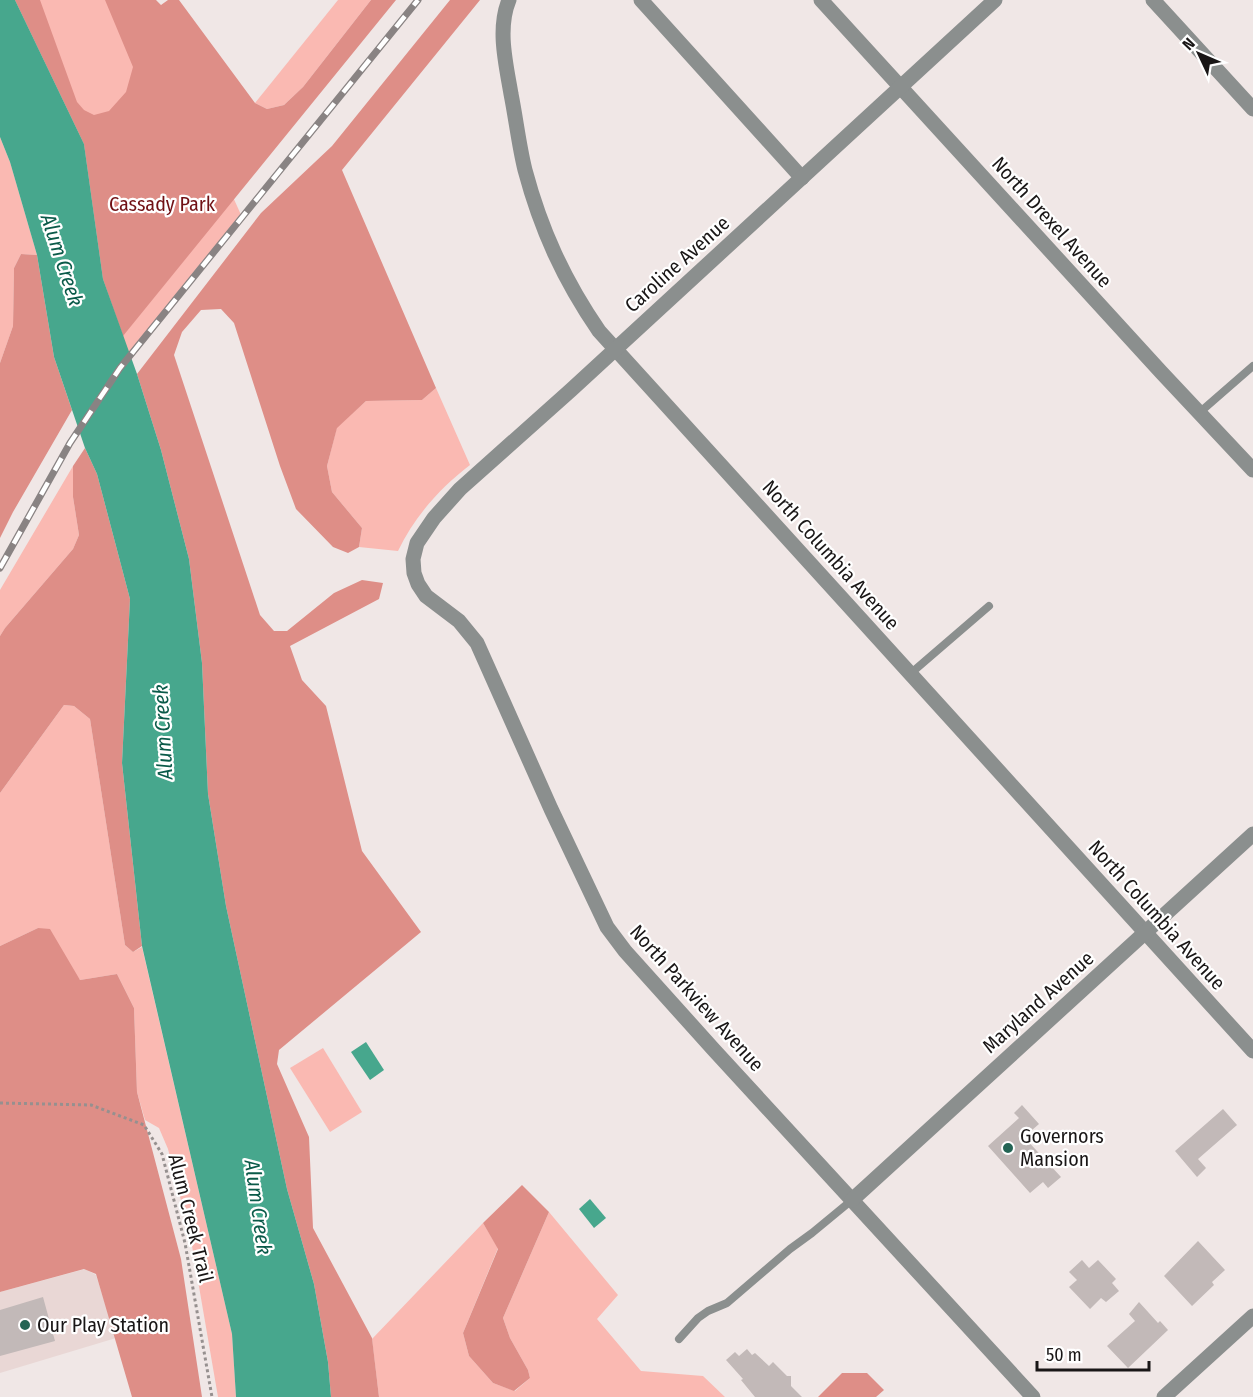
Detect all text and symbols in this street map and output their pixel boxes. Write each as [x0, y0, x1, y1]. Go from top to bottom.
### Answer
north arrow [1169, 24, 1229, 84]
text: N [1178, 34, 1199, 54]
street label: North Drexel Avenue [987, 152, 1117, 292]
park label: Cassady Park [109, 192, 216, 216]
water label: Alum Creek [35, 210, 89, 309]
street label: Caroline Avenue [620, 211, 734, 317]
street label: North Columbia Avenue [757, 475, 905, 635]
water label: Alum Creek [148, 684, 179, 781]
street label: North Columbia Avenue [1083, 835, 1231, 995]
street label: North Parkview Avenue [625, 920, 769, 1076]
street label: Maryland Avenue [978, 946, 1098, 1058]
place label: Governors Mansion [1020, 1124, 1104, 1171]
marker: Governors Mansion [1001, 1141, 1015, 1155]
street label: Alum Creek Trail [163, 1151, 219, 1285]
water label: Alum Creek [238, 1157, 278, 1256]
place label: Our Play Station [37, 1313, 169, 1337]
marker: Our Play Station [18, 1318, 32, 1332]
scale bar [1037, 1334, 1150, 1372]
text: 50 m [1046, 1344, 1082, 1366]

